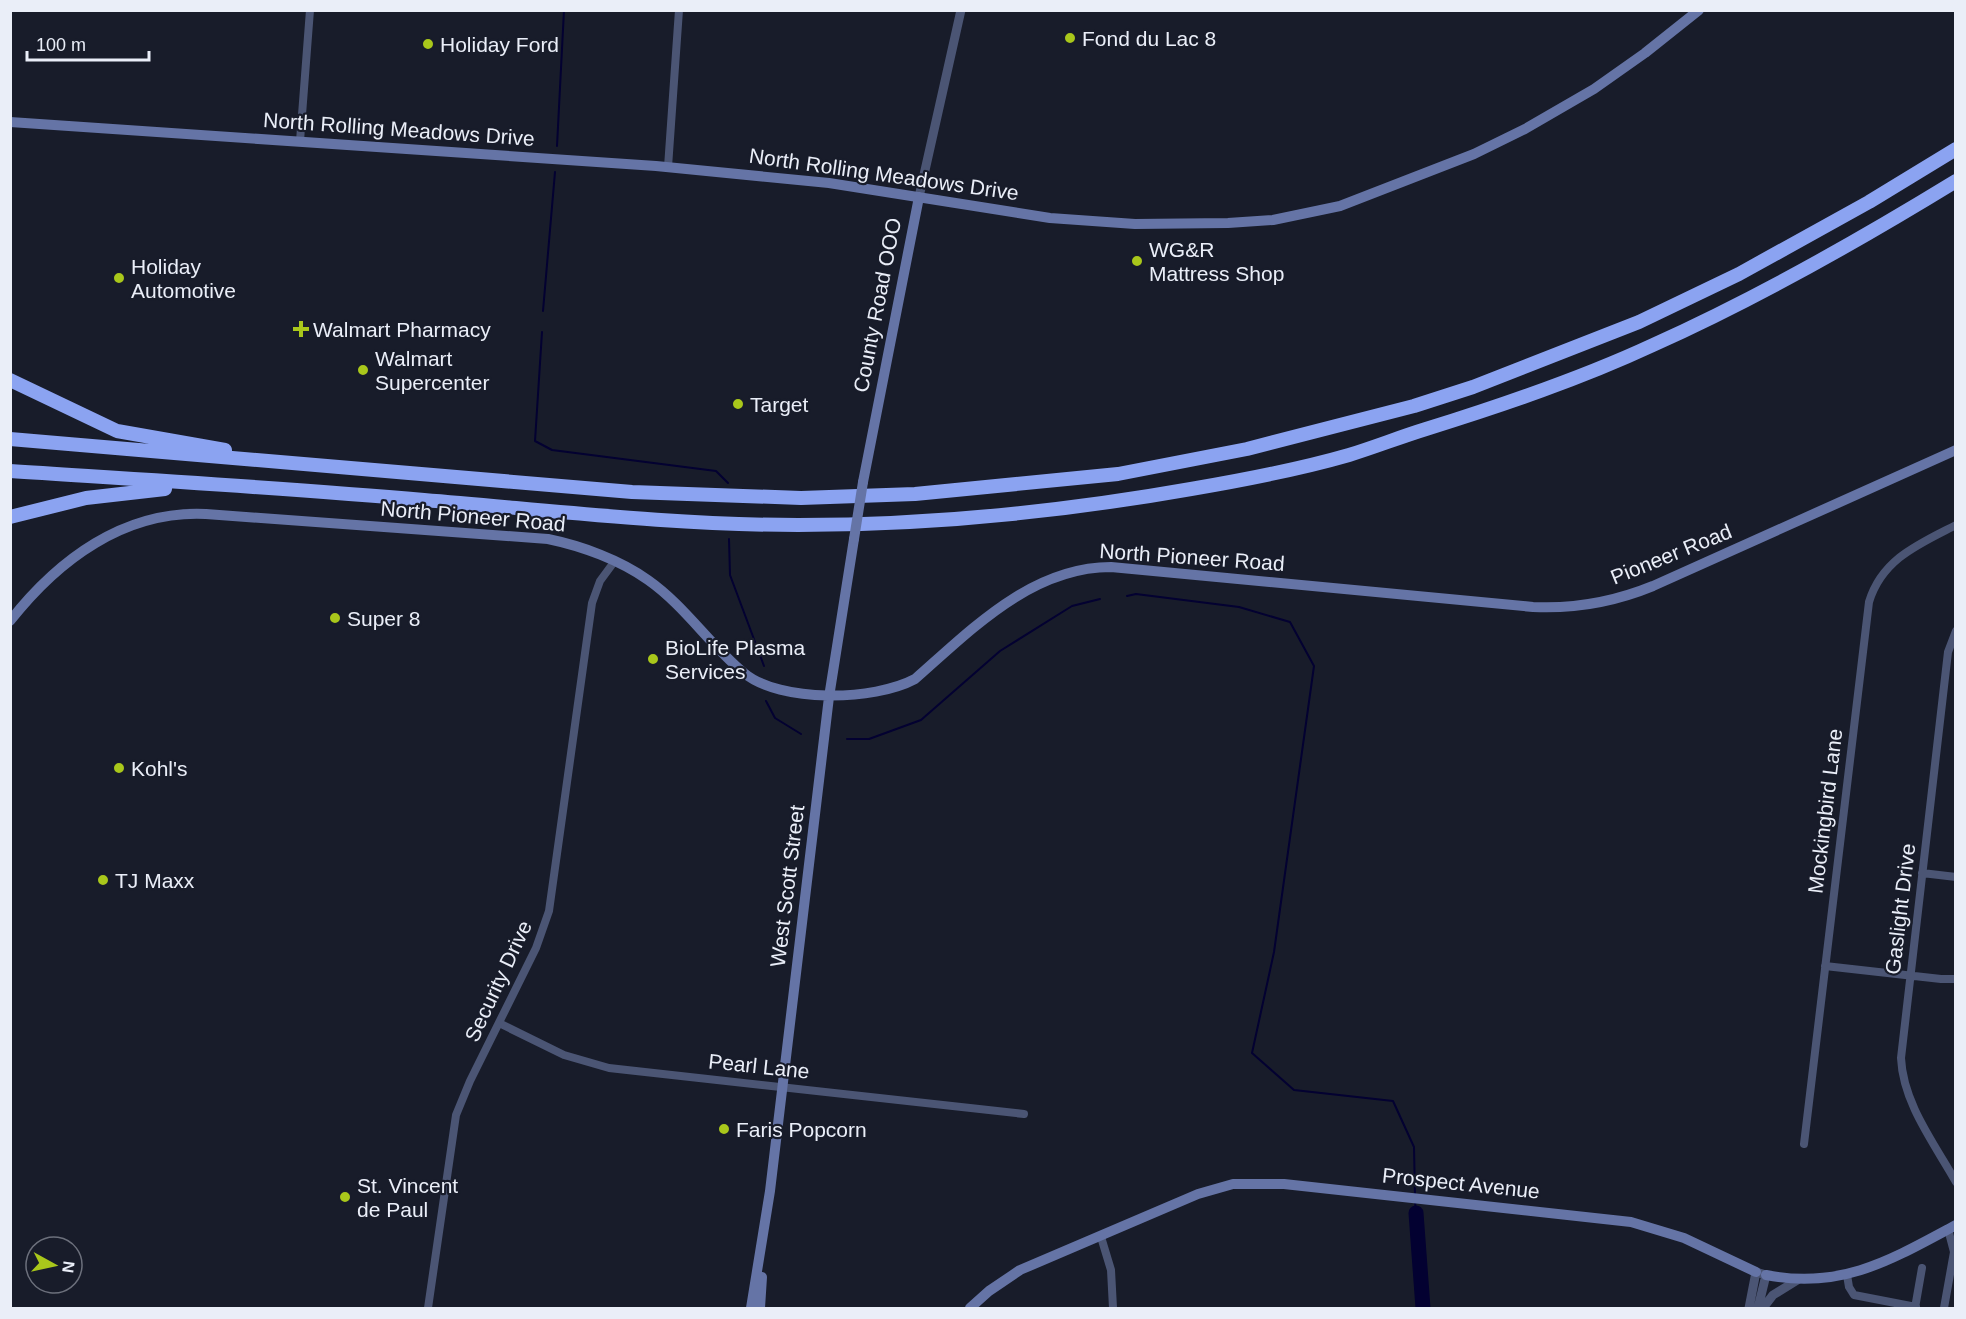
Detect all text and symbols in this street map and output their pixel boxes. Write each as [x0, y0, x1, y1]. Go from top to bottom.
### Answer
scale bar [27, 24, 148, 62]
place label: Fond du Lac 8 [1082, 27, 1216, 50]
marker: Fond du Lac 8 [1063, 31, 1077, 45]
place label: Holiday Ford [440, 33, 559, 56]
text: 100 m [36, 35, 86, 55]
marker: Holiday Ford [421, 37, 435, 51]
street label: North Rolling Meadows Drive [263, 108, 535, 150]
street label: North Rolling Meadows Drive [748, 144, 1020, 204]
street label: County Road OOO [849, 216, 905, 394]
place label: WG&R Mattress Shop [1149, 238, 1284, 285]
marker: WG&R Mattress Shop [1130, 254, 1144, 268]
place label: Holiday Automotive [131, 255, 236, 302]
marker: Holiday Automotive [112, 271, 126, 285]
place label: Walmart Pharmacy [313, 318, 491, 341]
marker: Walmart Pharmacy [294, 322, 308, 336]
place label: Walmart Supercenter [375, 347, 489, 394]
marker: Walmart Supercenter [356, 363, 370, 377]
place label: Target [750, 393, 809, 416]
marker: Target [731, 397, 745, 411]
street label: North Pioneer Road [380, 496, 566, 536]
street label: Pioneer Road [1607, 519, 1735, 589]
street label: North Pioneer Road [1099, 539, 1285, 575]
place label: Super 8 [347, 607, 421, 630]
marker: Super 8 [328, 611, 342, 625]
place label: BioLife Plasma Services [665, 636, 805, 683]
marker: BioLife Plasma Services [646, 652, 660, 666]
street label: Mockingbird Lane [1803, 727, 1847, 895]
place label: Kohl's [131, 757, 188, 780]
marker: Kohl's [112, 761, 126, 775]
street label: West Scott Street [766, 804, 808, 968]
street label: Gaslight Drive [1881, 842, 1919, 976]
place label: TJ Maxx [115, 869, 195, 892]
marker: TJ Maxx [96, 873, 110, 887]
street label: Security Drive [460, 917, 536, 1045]
street label: Pearl Lane [707, 1049, 811, 1083]
place label: Faris Popcorn [736, 1118, 867, 1141]
marker: Faris Popcorn [717, 1122, 731, 1136]
street label: Prospect Avenue [1381, 1163, 1541, 1203]
place label: St. Vincent de Paul [357, 1174, 458, 1221]
marker: St. Vincent de Paul [338, 1190, 352, 1204]
north arrow [24, 1235, 84, 1295]
text: N [59, 1260, 78, 1274]

